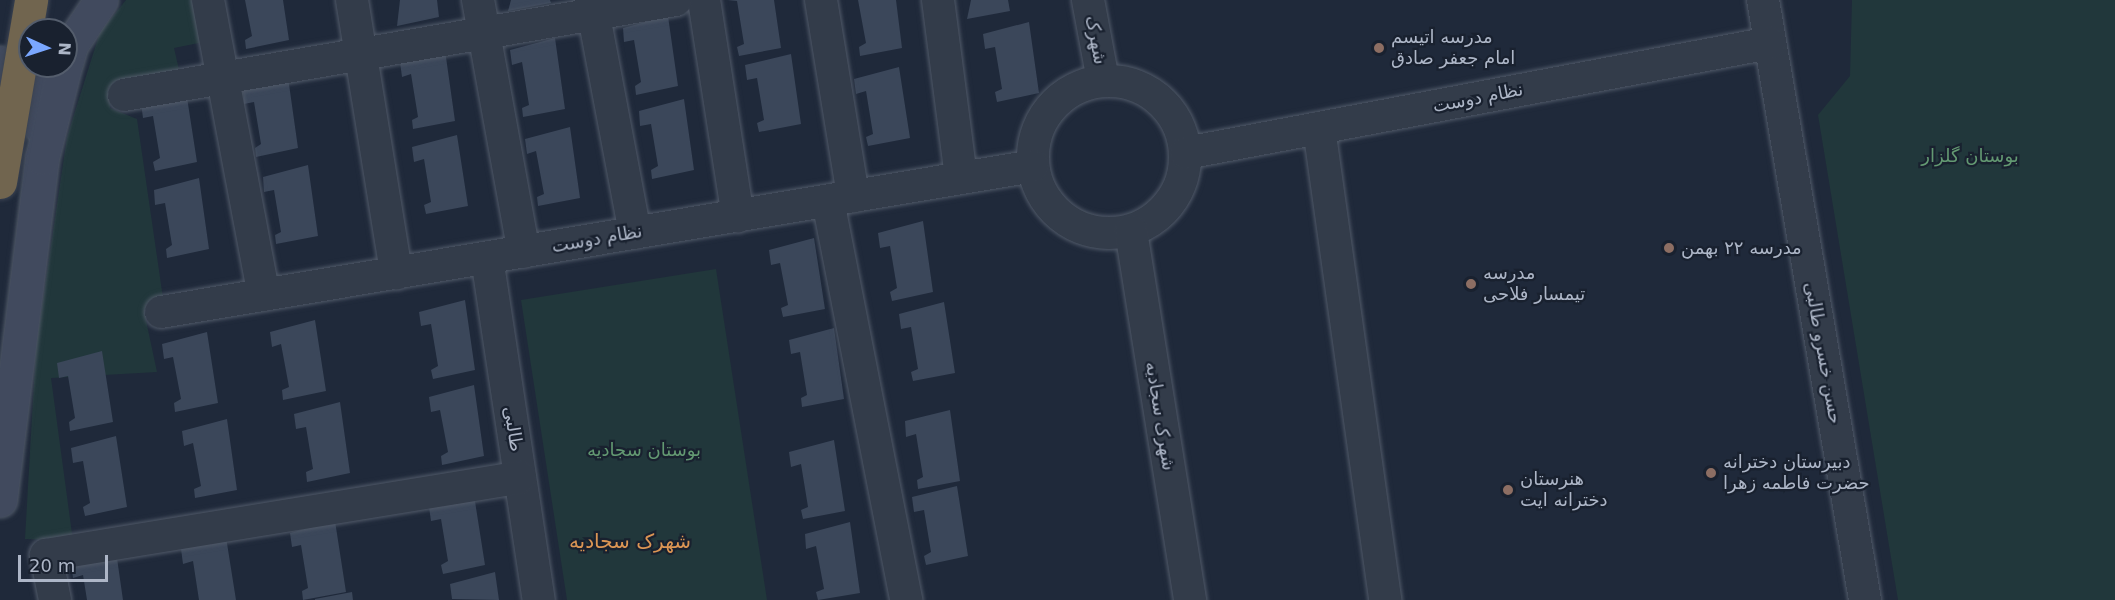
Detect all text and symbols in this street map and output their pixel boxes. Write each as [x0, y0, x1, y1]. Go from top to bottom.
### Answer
street label: شهرک [1081, 14, 1111, 66]
north arrow [18, 18, 78, 78]
place label: مدرسه اتیسم امام جعفر صادق [1391, 27, 1515, 70]
marker: مدرسه اتیسم امام جعفر صادق [1372, 41, 1386, 55]
text: N [55, 42, 74, 56]
street label: نظام دوست [1431, 79, 1525, 117]
park label: بوستان گلزار [1921, 145, 2019, 167]
street label: نظام دوست [550, 220, 644, 258]
place label: مدرسه ۲۲ بهمن [1681, 237, 1802, 259]
marker: مدرسه ۲۲ بهمن [1662, 241, 1676, 255]
place label: مدرسه تیمسار فلاحی [1483, 263, 1585, 306]
marker: مدرسه تیمسار فلاحی [1464, 277, 1478, 291]
street label: حسن خسرو طالبی [1800, 280, 1846, 426]
street label: شهرک سجادیه [1141, 360, 1179, 472]
street label: طالبی [499, 405, 527, 453]
park label: بوستان سجادیه [587, 439, 701, 461]
place label: دبیرستان دخترانه حضرت فاطمه زهرا [1723, 452, 1870, 494]
marker: دبیرستان دخترانه حضرت فاطمه زهرا [1704, 466, 1718, 480]
place label: هنرستان دخترانه ایت [1520, 469, 1608, 512]
marker: هنرستان دخترانه ایت [1501, 483, 1515, 497]
district label: شهرک سجادیه [569, 529, 691, 553]
scale bar [21, 543, 111, 581]
text: 20 m [29, 555, 75, 576]

